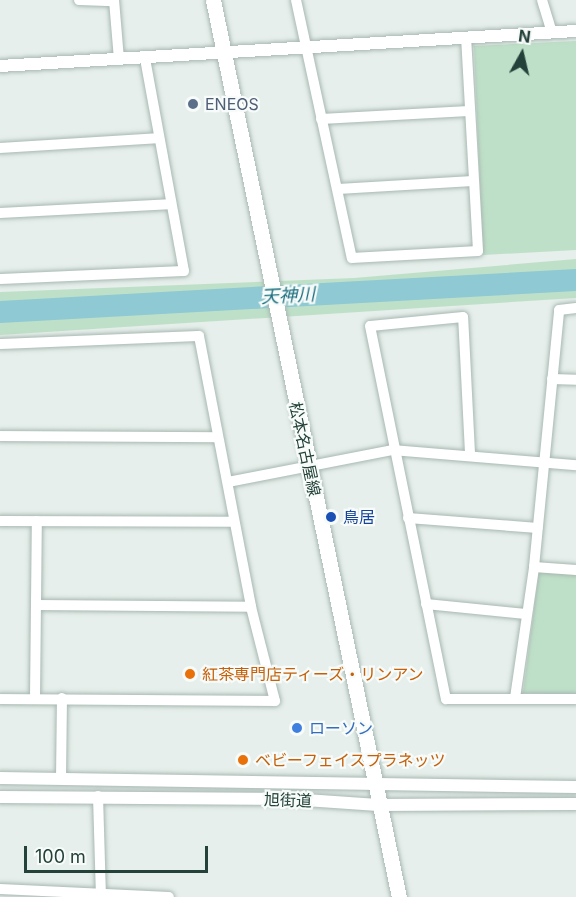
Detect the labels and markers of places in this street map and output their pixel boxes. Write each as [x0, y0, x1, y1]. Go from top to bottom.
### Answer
place label: ENEOS [205, 94, 259, 114]
marker: ENEOS [186, 97, 200, 111]
place label: 鳥居 [343, 507, 375, 527]
marker: 鳥居 [324, 510, 338, 524]
place label: 紅茶専門店ティーズ・リンアン [202, 664, 426, 684]
marker: 紅茶専門店ティーズ・リンアン [183, 667, 197, 681]
place label: ローソン [309, 718, 373, 738]
marker: ローソン [290, 721, 304, 735]
place label: ベビーフェイスプラネッツ [255, 750, 447, 770]
marker: ベビーフェイスプラネッツ [236, 753, 250, 767]

